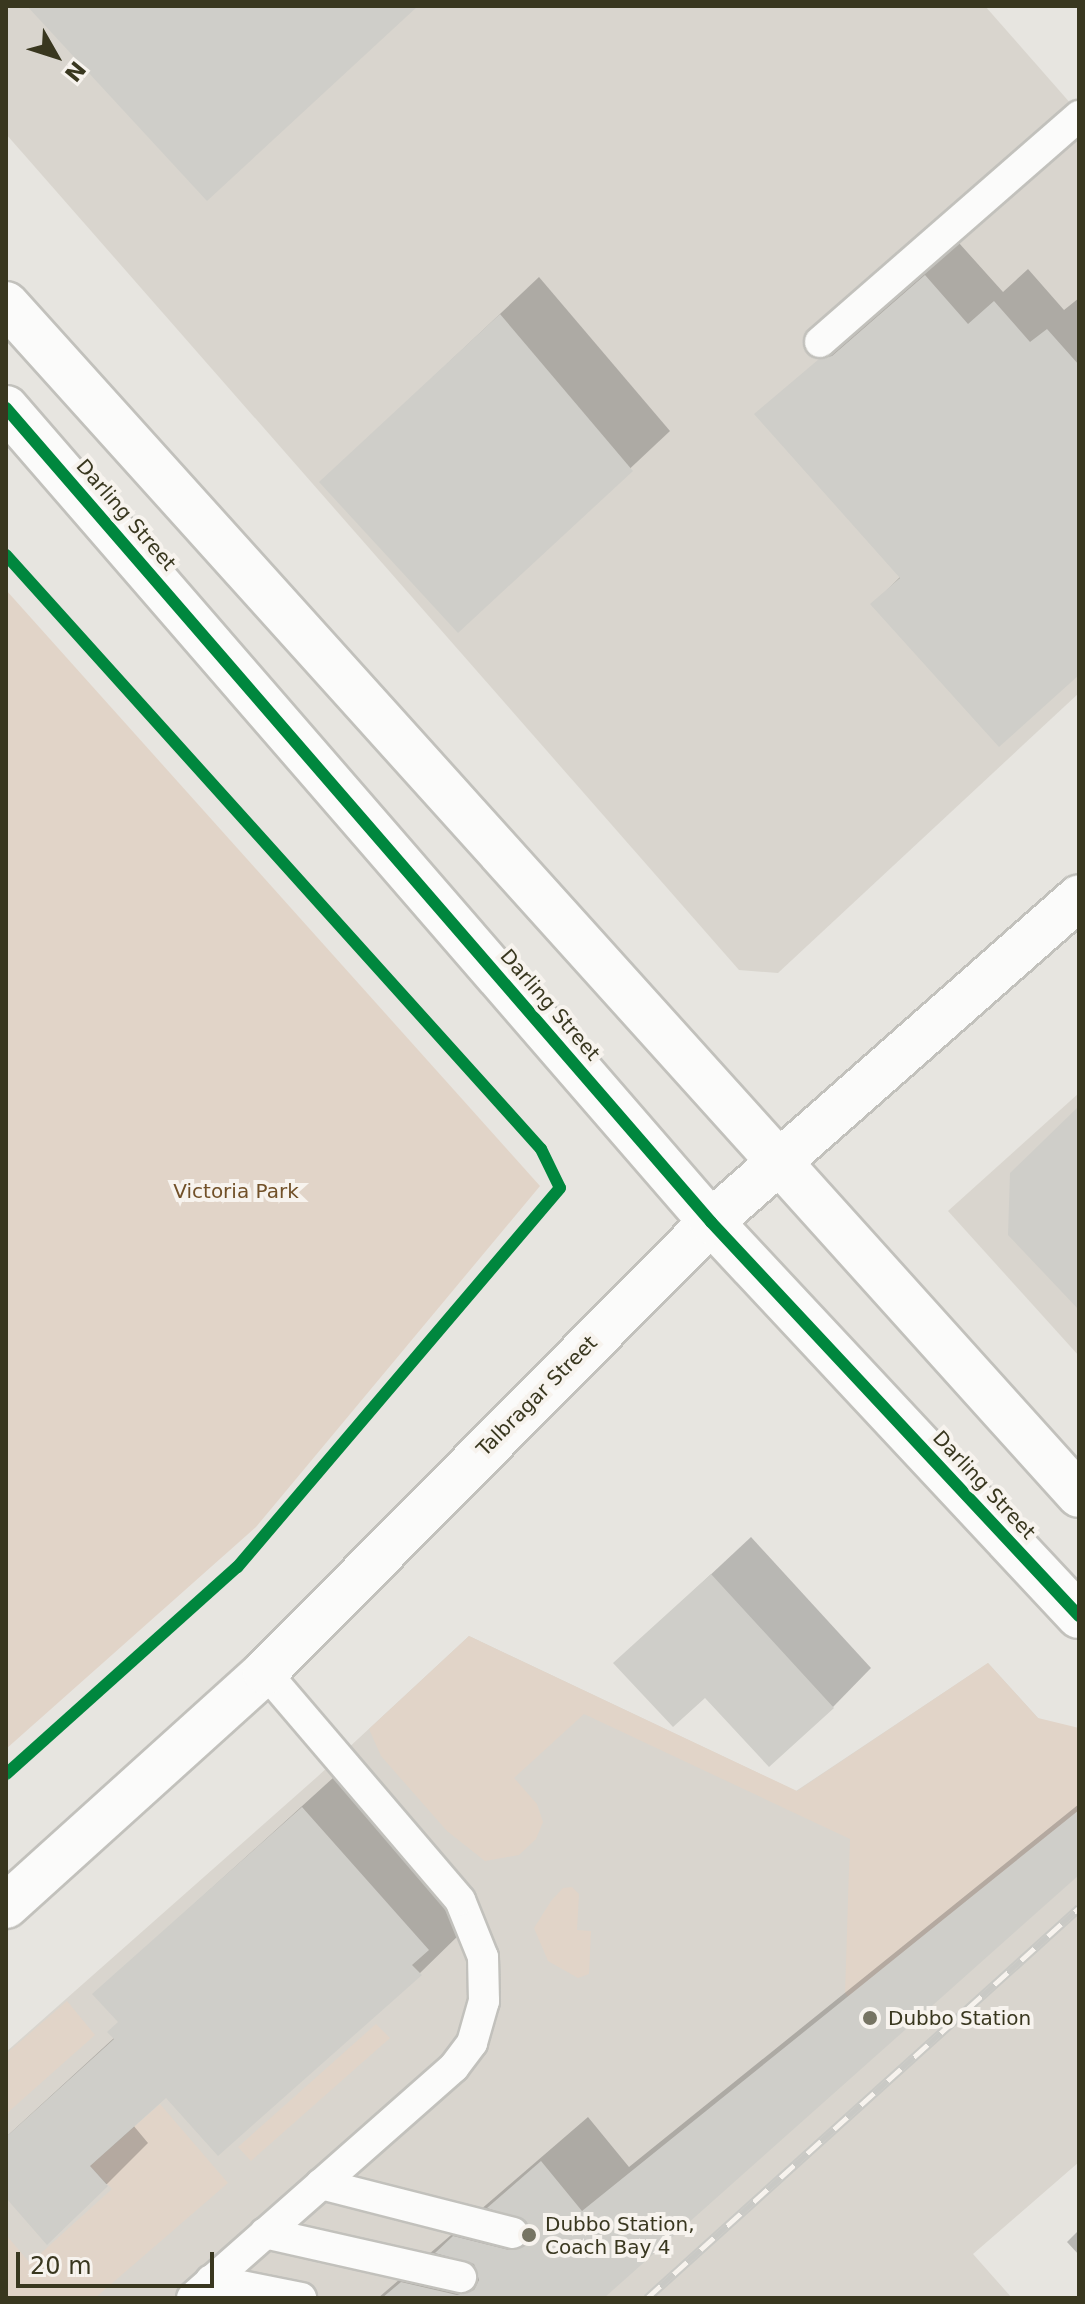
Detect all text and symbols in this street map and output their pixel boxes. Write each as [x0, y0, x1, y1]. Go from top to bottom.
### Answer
north arrow [16, 16, 96, 96]
text: N [60, 56, 91, 86]
street label: Darling Street [71, 454, 181, 576]
street label: Darling Street [495, 944, 605, 1066]
park label: Victoria Park [173, 1179, 299, 1203]
street label: Talbragar Street [472, 1331, 602, 1461]
street label: Darling Street [928, 1426, 1040, 1544]
place label: Dubbo Station [888, 2006, 1031, 2030]
marker: Dubbo Station [859, 2007, 881, 2029]
place label: Dubbo Station, Coach Bay 4 [545, 2212, 695, 2259]
marker: Dubbo Station, Coach Bay 4 [520, 2226, 538, 2244]
scale bar [20, 2236, 218, 2286]
text: 20 m [30, 2252, 92, 2280]

